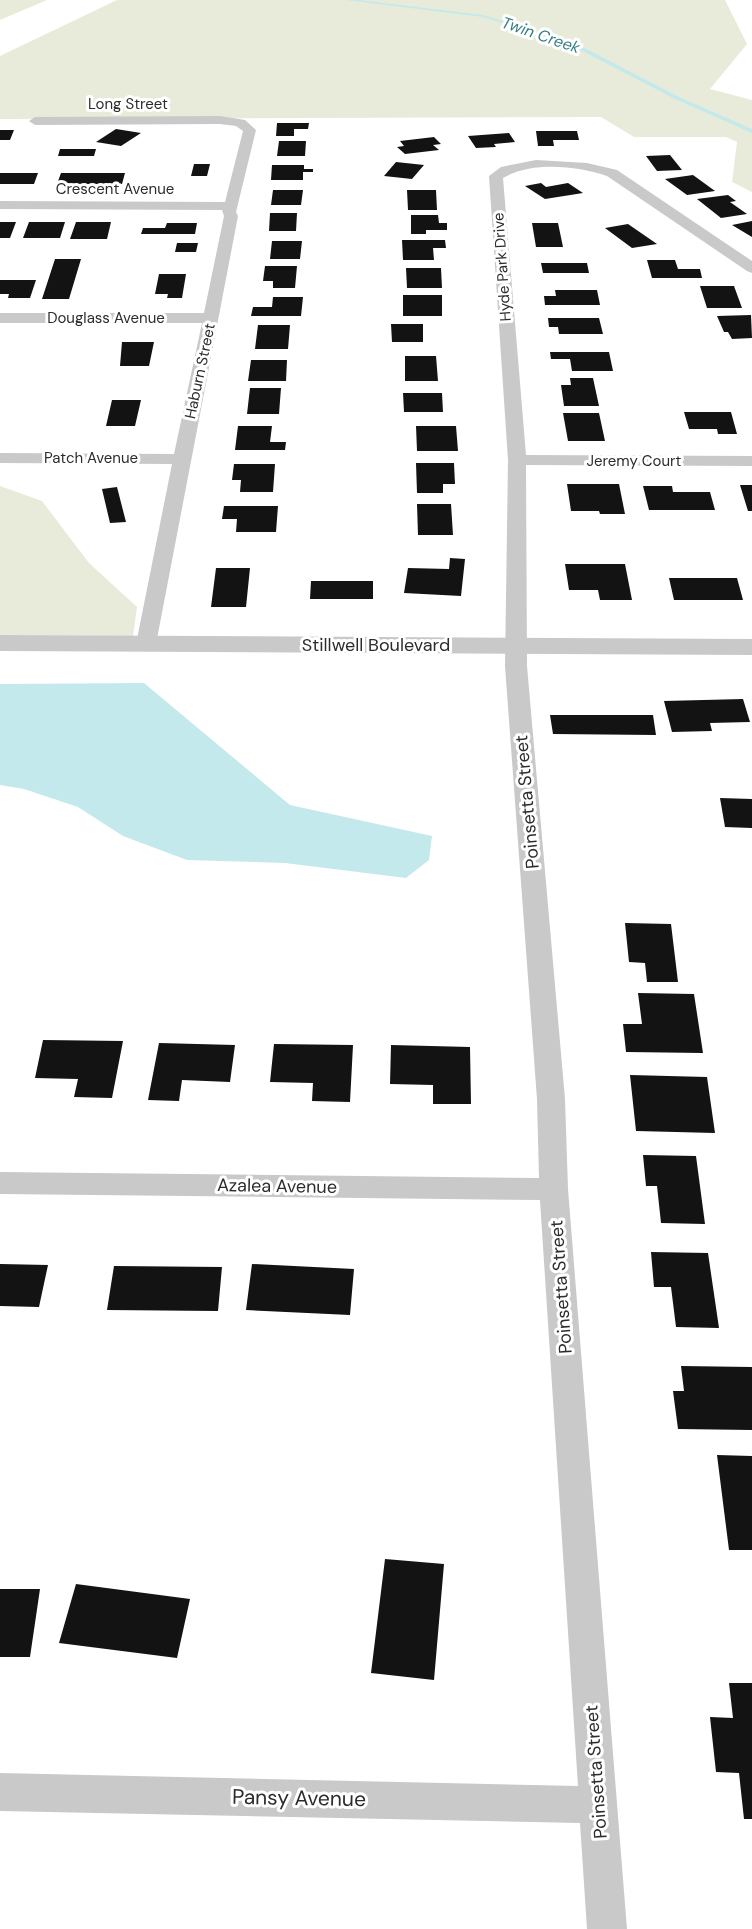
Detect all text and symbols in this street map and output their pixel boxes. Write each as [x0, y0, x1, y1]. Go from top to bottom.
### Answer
water label: Twin Creek [499, 12, 584, 58]
street label: Long Street [88, 94, 168, 114]
street label: Crescent Avenue [56, 179, 174, 199]
street label: Hyde Park Drive [488, 212, 516, 322]
street label: Douglass Avenue [47, 308, 165, 328]
street label: Haburn Street [180, 321, 220, 421]
street label: Patch Avenue [44, 448, 138, 468]
street label: Jeremy Court [587, 451, 682, 471]
street label: Stillwell Boulevard [302, 633, 450, 657]
street label: Poinsetta Street [509, 734, 545, 870]
street label: Azalea Avenue [217, 1173, 337, 1199]
street label: Poinsetta Street [544, 1219, 578, 1355]
street label: Poinsetta Street [579, 1704, 613, 1840]
street label: Pansy Avenue [232, 1783, 366, 1813]

